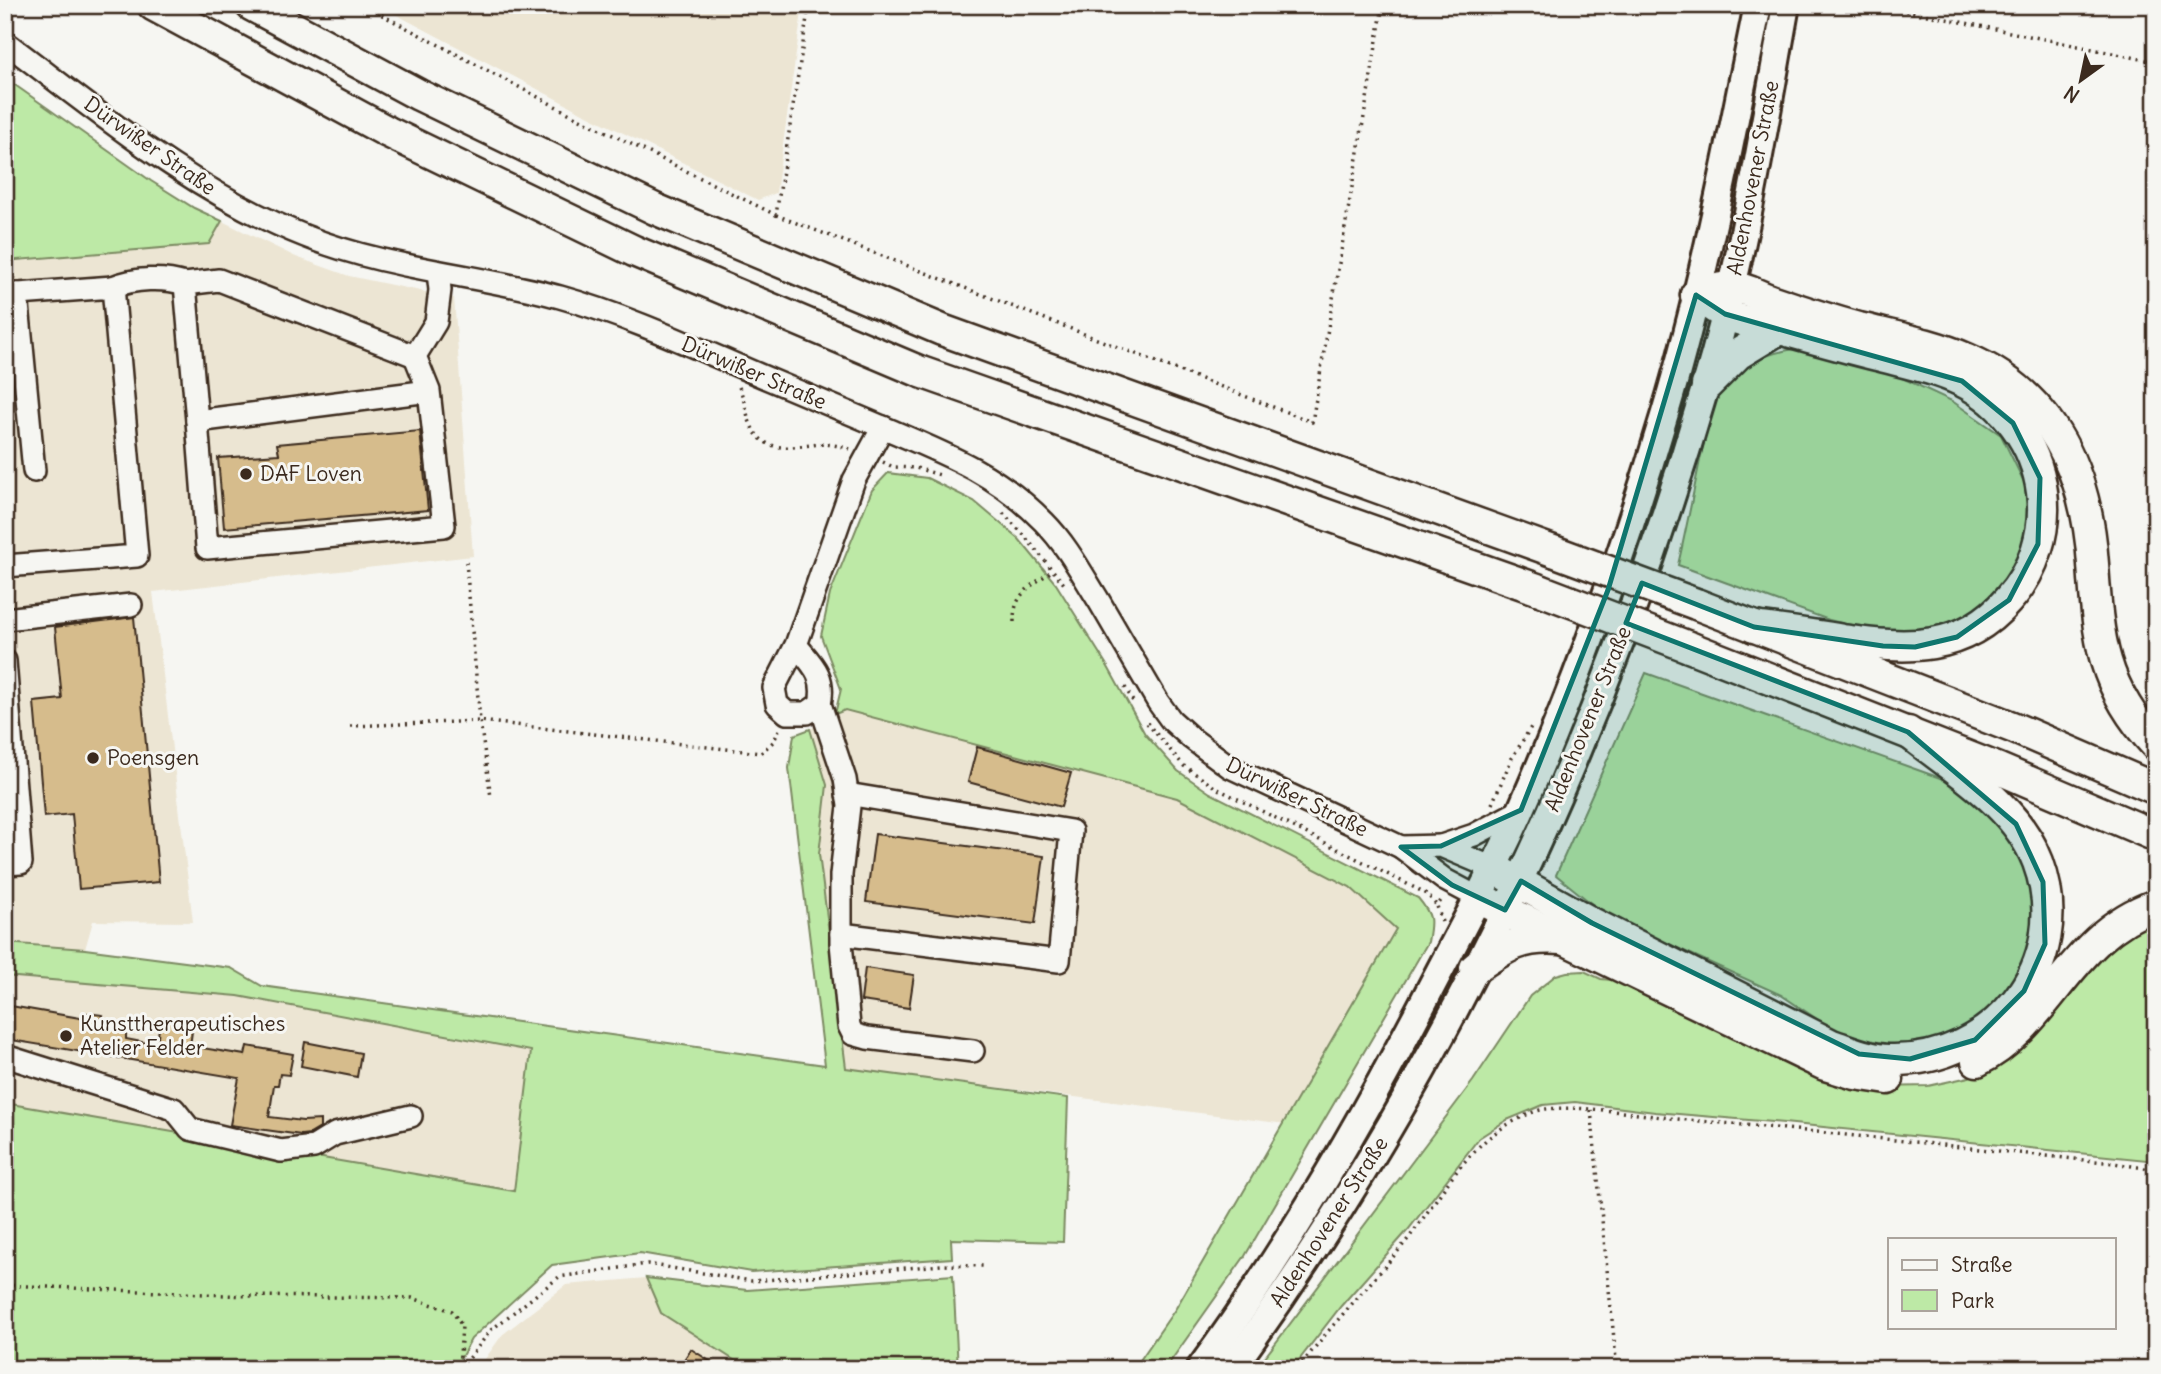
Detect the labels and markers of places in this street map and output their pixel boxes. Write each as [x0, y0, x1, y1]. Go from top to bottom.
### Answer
place label: DAF Loven [260, 460, 362, 487]
marker: DAF Loven [238, 466, 254, 482]
place label: Poensgen [107, 744, 199, 771]
marker: Poensgen [85, 750, 101, 766]
place label: Kunsttherapeutisches Atelier Felder [80, 1010, 285, 1061]
marker: Kunsttherapeutisches Atelier Felder [58, 1028, 74, 1044]

